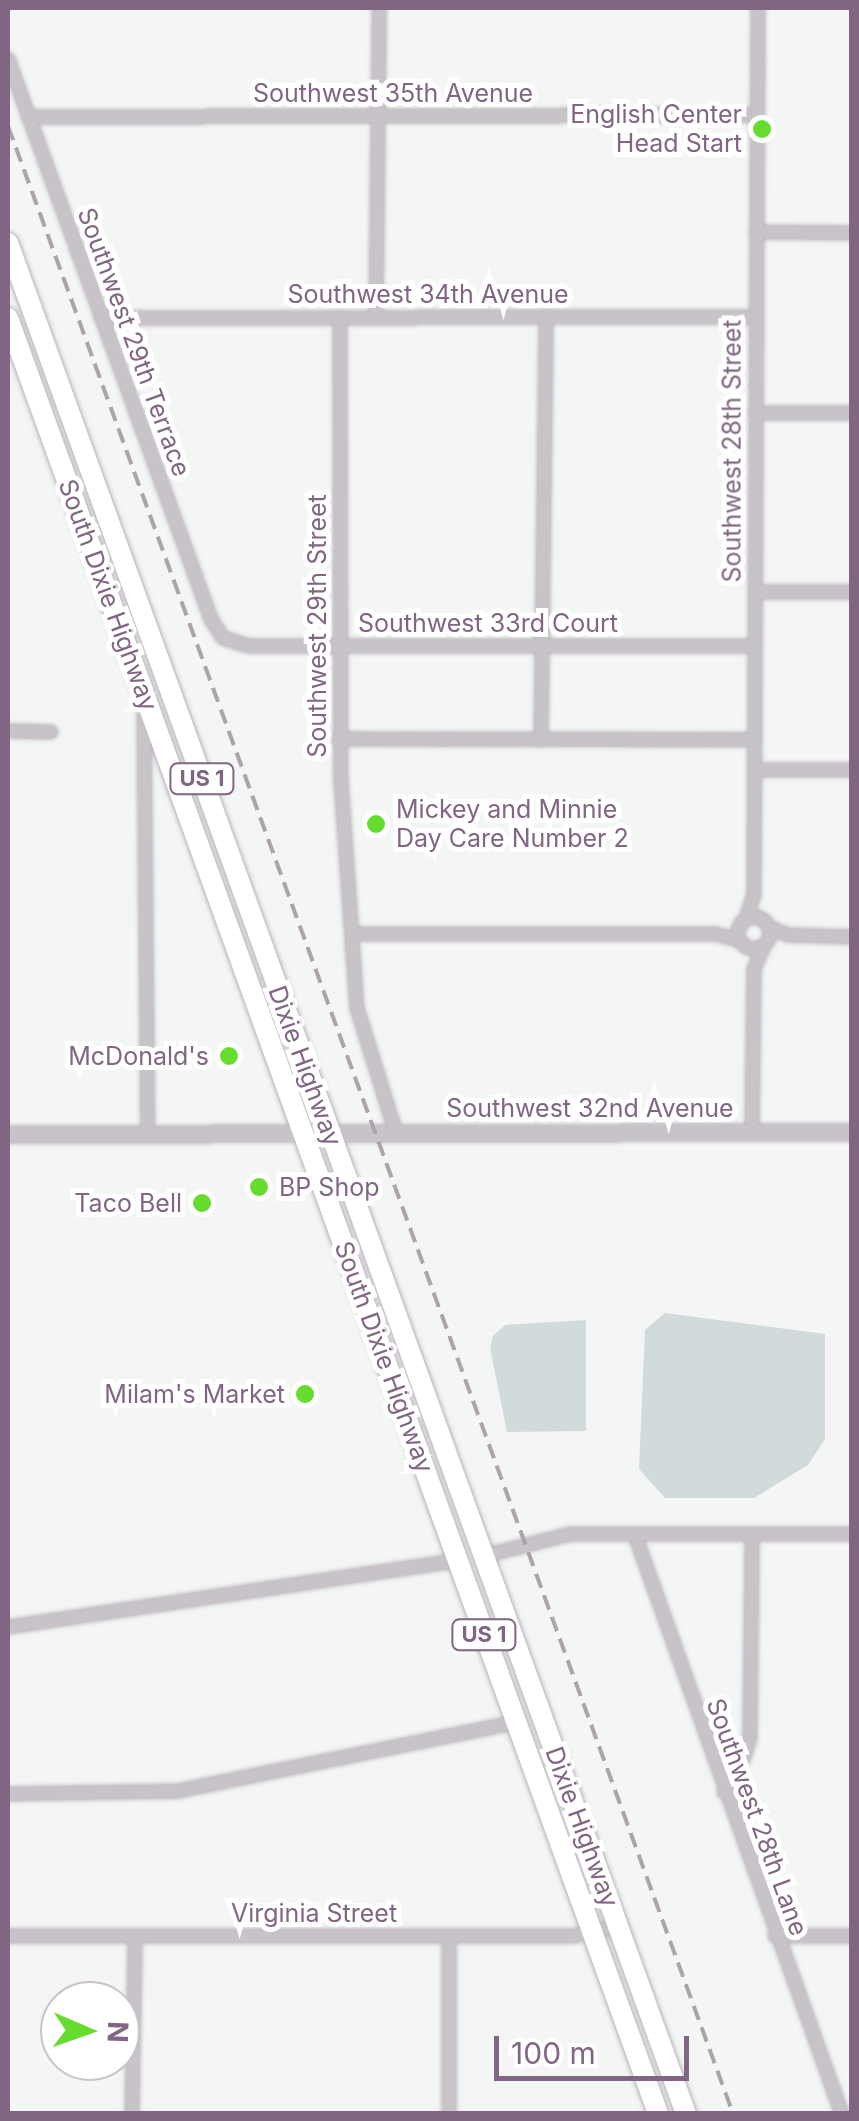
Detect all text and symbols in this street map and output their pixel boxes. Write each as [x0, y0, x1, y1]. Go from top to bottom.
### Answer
street label: Southwest 35th Avenue [253, 78, 533, 108]
place label: English Center Head Start [570, 100, 742, 159]
marker: English Center Head Start [751, 118, 773, 140]
street label: Southwest 29th Terrace [71, 204, 197, 480]
street label: Southwest 34th Avenue [287, 279, 569, 309]
street label: Southwest 28th Street [717, 319, 747, 583]
street label: South Dixie Highway [52, 475, 164, 715]
street label: Southwest 29th Street [302, 494, 332, 758]
street label: Southwest 33rd Court [358, 608, 618, 638]
road number: US 1 [167, 762, 237, 796]
place label: Mickey and Minnie Day Care Number 2 [396, 795, 629, 854]
marker: Mickey and Minnie Day Care Number 2 [365, 813, 387, 835]
street label: Dixie Highway [262, 982, 348, 1150]
place label: McDonald's [68, 1041, 209, 1071]
marker: McDonald's [218, 1045, 240, 1067]
street label: Southwest 32nd Avenue [446, 1093, 734, 1123]
place label: BP Shop [279, 1172, 379, 1202]
marker: BP Shop [248, 1176, 270, 1198]
place label: Taco Bell [74, 1188, 182, 1218]
marker: Taco Bell [191, 1192, 213, 1214]
street label: South Dixie Highway [328, 1237, 440, 1477]
place label: Milam's Market [104, 1379, 285, 1409]
marker: Milam's Market [294, 1383, 316, 1405]
road number: US 1 [449, 1618, 519, 1652]
street label: Southwest 28th Lane [700, 1694, 814, 1940]
street label: Dixie Highway [539, 1743, 625, 1911]
street label: Virginia Street [231, 1898, 397, 1928]
north arrow [40, 1981, 140, 2081]
scale bar [499, 2016, 694, 2078]
text: N [101, 2021, 135, 2043]
text: 100 m [511, 2035, 596, 2071]

